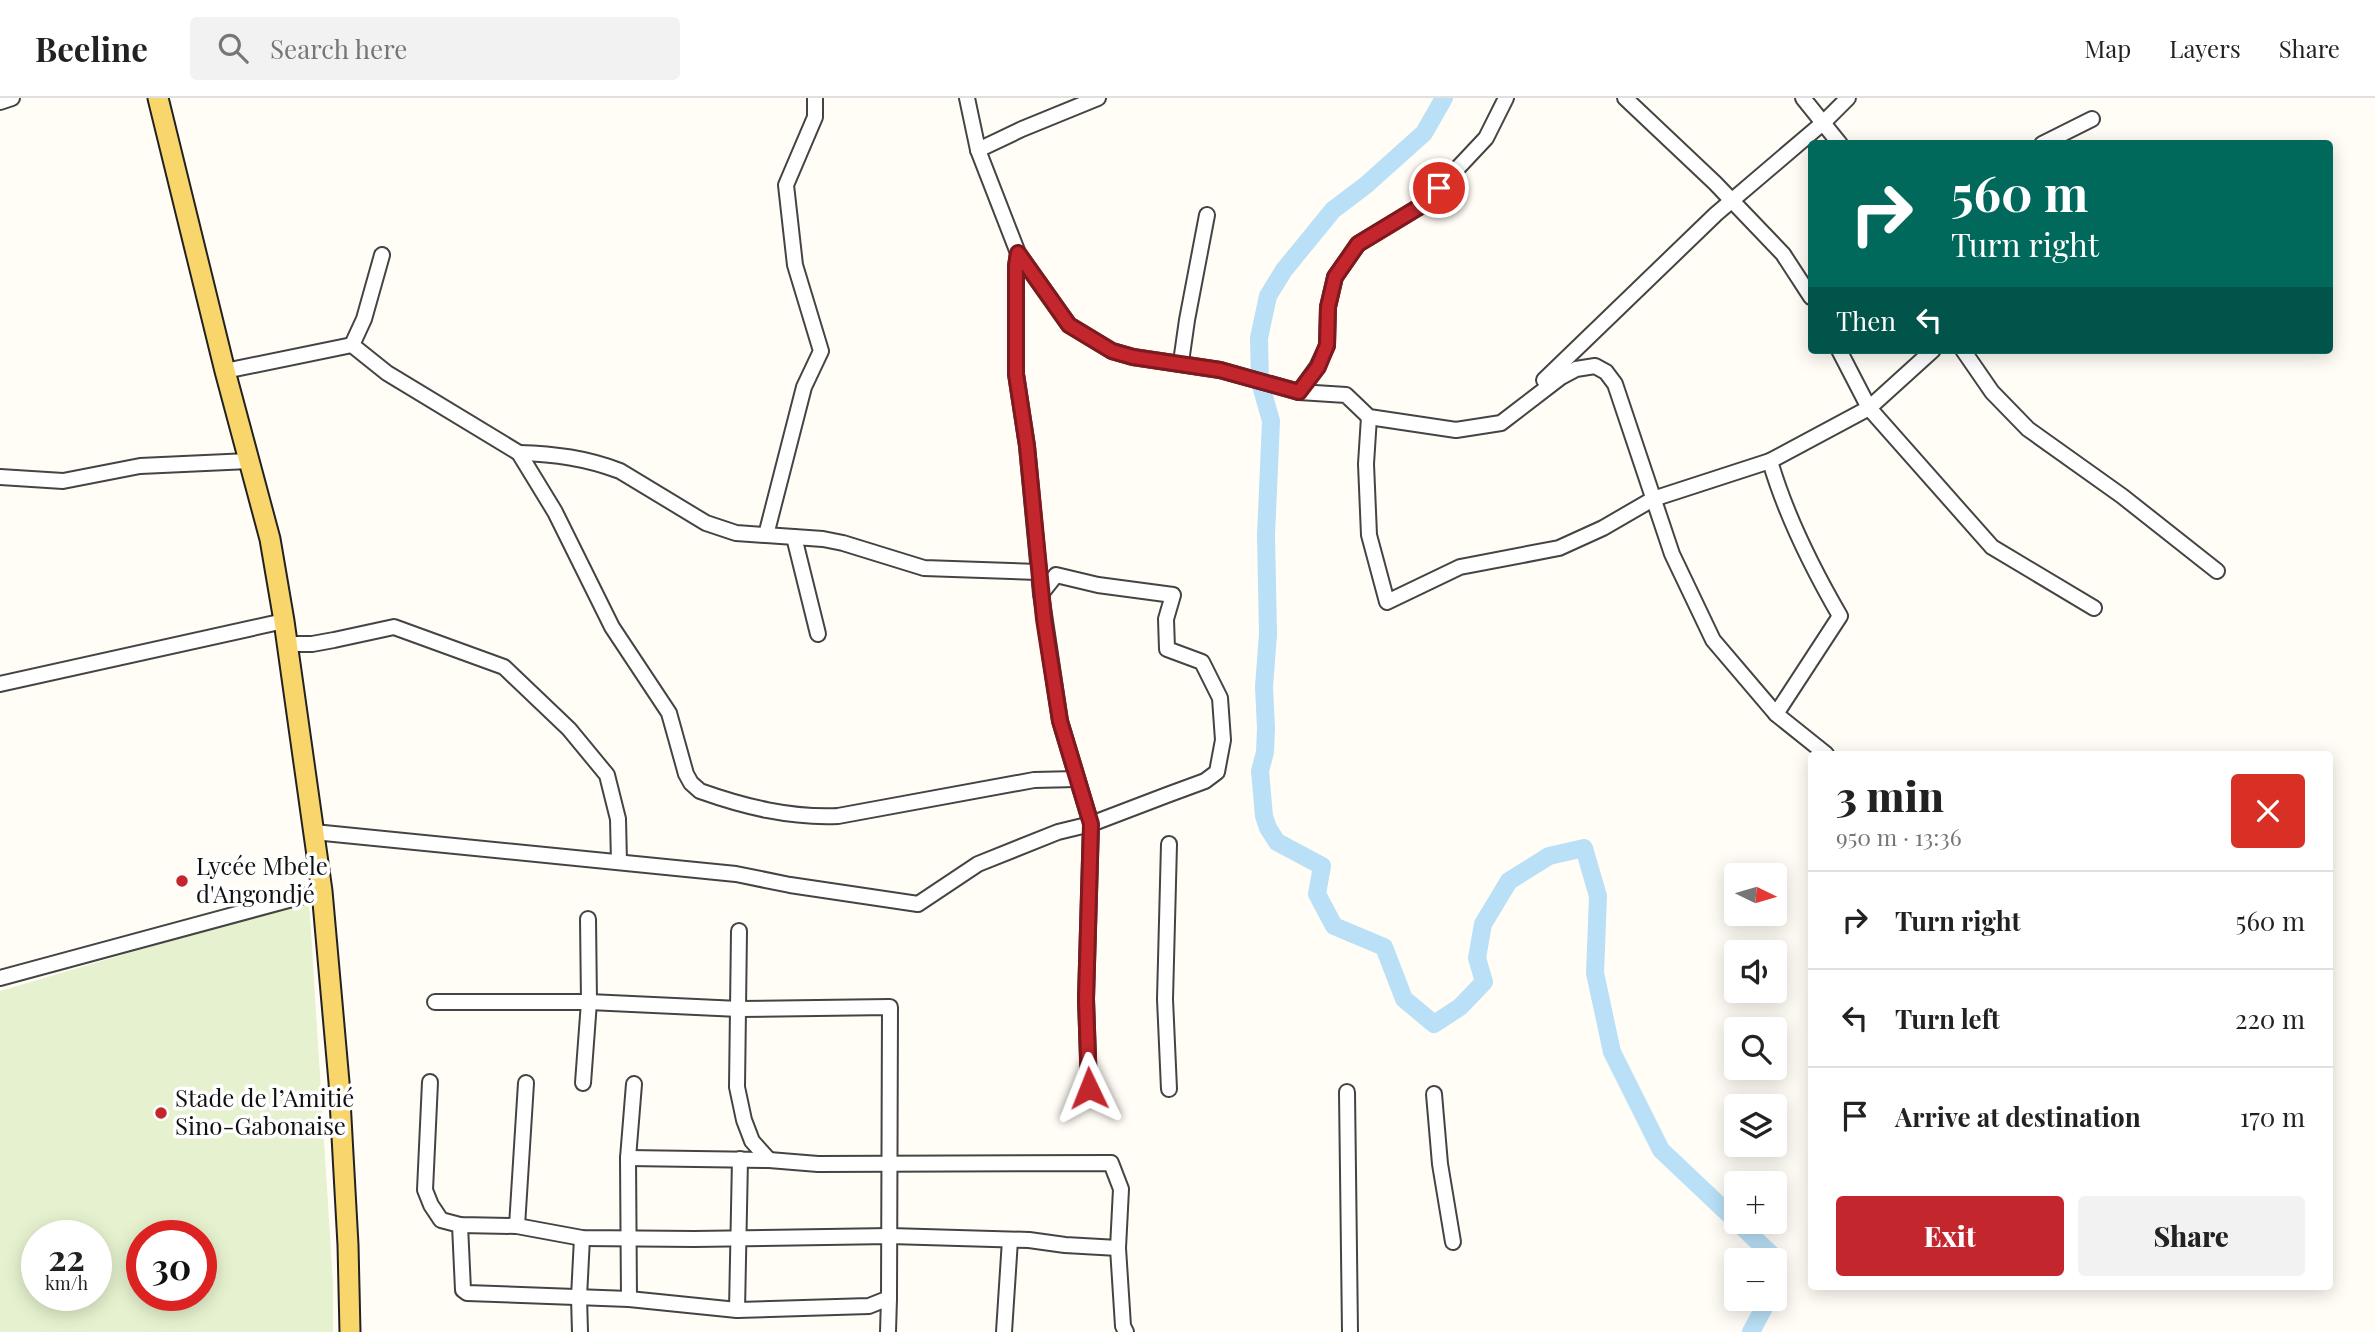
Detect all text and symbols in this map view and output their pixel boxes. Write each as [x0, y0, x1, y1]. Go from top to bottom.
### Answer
search box [190, 17, 680, 80]
text: Beeline [35, 26, 148, 70]
icon: search [214, 29, 252, 67]
text: Search here [270, 31, 407, 66]
text: Map [2085, 32, 2131, 64]
text: Layers [2169, 32, 2241, 64]
text: Share [2279, 32, 2340, 64]
pin [1409, 158, 1469, 218]
text: 560 m [1951, 159, 2088, 224]
icon: right [1836, 168, 1927, 259]
icon: arrive [1420, 169, 1458, 207]
text: Turn right [1951, 222, 2099, 265]
icon: left [1910, 301, 1948, 339]
text: Then [1836, 303, 1896, 338]
text: 3 min [1836, 767, 1944, 823]
button: close [2231, 774, 2305, 848]
text: 950 m · 13:36 [1836, 821, 1962, 852]
place label: Lycée Mbele d'Angondjé [196, 849, 328, 909]
north arrow [1724, 863, 1787, 926]
map controls [1724, 863, 1787, 1311]
marker: Lycée Mbele d'Angondjé [174, 873, 190, 889]
icon: right [1836, 901, 1874, 939]
text: Turn right [1895, 903, 2021, 938]
text: 560 m [2236, 903, 2305, 938]
button: sound [1724, 940, 1787, 1003]
icon: left [1836, 999, 1874, 1037]
text: Turn left [1895, 1001, 2000, 1036]
text: 220 m [2235, 1001, 2305, 1036]
button: search [1724, 1017, 1787, 1080]
position arrow [1052, 1051, 1126, 1125]
place label: Stade de l’Amitié Sino-Gabonaise [175, 1081, 354, 1141]
button: layers [1724, 1094, 1787, 1157]
icon: arrive [1836, 1097, 1874, 1135]
text: Arrive at destination [1895, 1099, 2141, 1134]
text: 170 m [2240, 1099, 2305, 1134]
marker: Stade de l’Amitié Sino-Gabonaise [153, 1105, 169, 1121]
button: + [1724, 1171, 1787, 1234]
button: Exit [1836, 1196, 2064, 1276]
button: Share [2078, 1196, 2305, 1276]
speed limit sign: 30 [126, 1220, 217, 1311]
text: 22 [48, 1233, 85, 1280]
button: − [1724, 1248, 1787, 1311]
text: km/h [45, 1271, 88, 1295]

